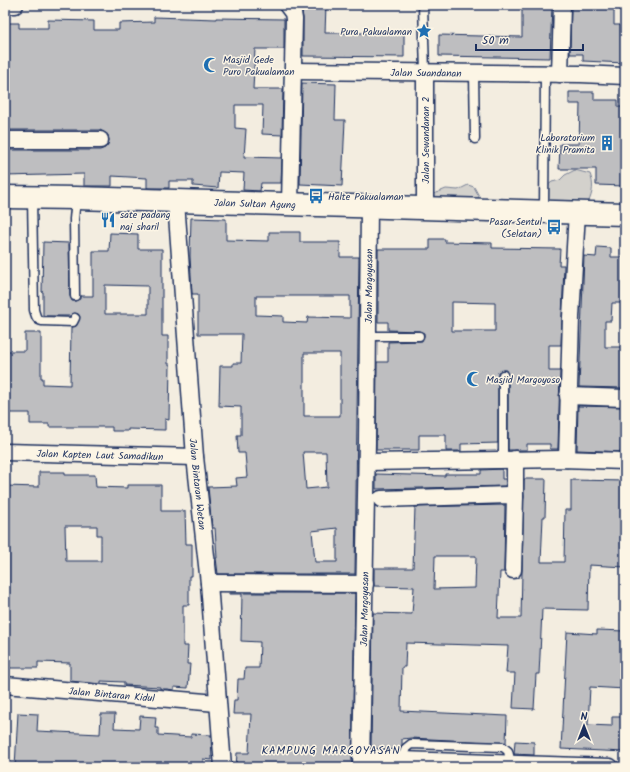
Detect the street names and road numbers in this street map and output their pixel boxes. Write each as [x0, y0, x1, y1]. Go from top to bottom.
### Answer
street label: Jalan Suandanan [390, 65, 462, 82]
street label: Jalan Sewandanan 2 [418, 96, 434, 184]
street label: Jalan Sultan Agung [214, 195, 296, 213]
street label: Jalan Margoyasan [361, 249, 378, 324]
street label: Jalan Bintaran Wetan [185, 438, 210, 531]
street label: Jalan Kapten Laut Samadikun [36, 446, 164, 465]
street label: Jalan Margoyasan [356, 571, 374, 647]
street label: Jalan Bintaran Kidul [68, 683, 156, 707]

